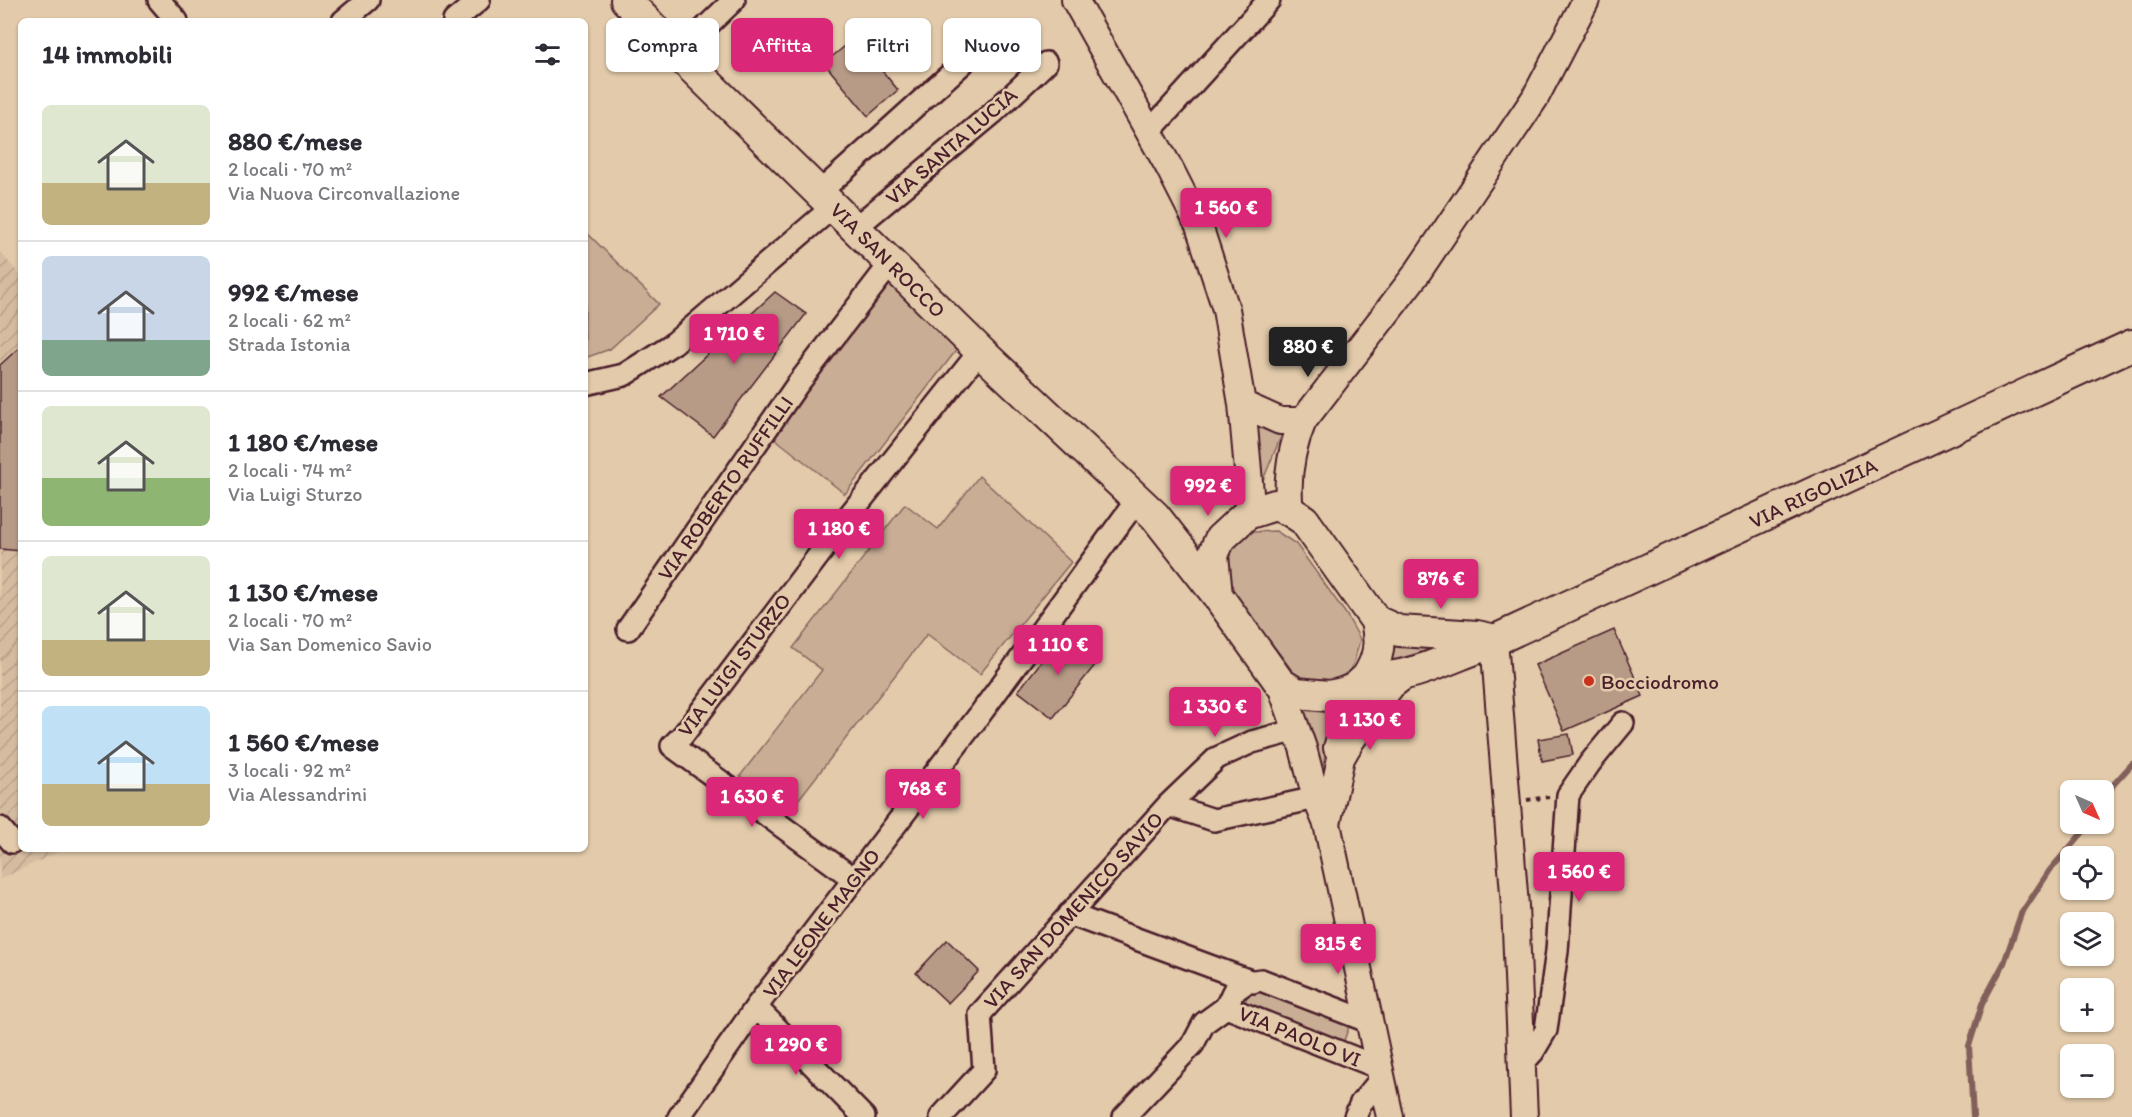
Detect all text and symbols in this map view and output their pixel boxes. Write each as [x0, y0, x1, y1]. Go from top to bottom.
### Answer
chip: Compra [606, 18, 719, 72]
chip: Affitta [731, 18, 833, 72]
chip: Filtri [845, 18, 931, 72]
chip: Nuovo [943, 18, 1041, 72]
text: 14 immobili [42, 38, 172, 70]
icon: filters [531, 38, 564, 71]
street label: VIA SANTA LUCIA [880, 82, 1022, 210]
text: 880 €/mese [228, 125, 362, 157]
icon: home [90, 129, 162, 201]
text: 2 locali · 70 m² [228, 157, 352, 181]
text: Via Nuova Circonvallazione [228, 181, 460, 205]
pin: 1 560 € [1171, 188, 1281, 239]
text: 1 560 € [1194, 195, 1258, 219]
street label: VIA SAN ROCCO [825, 197, 951, 323]
text: 992 €/mese [228, 276, 359, 308]
icon: home [90, 280, 162, 352]
text: 2 locali · 62 m² [228, 308, 351, 332]
pin: 1 710 € [679, 314, 789, 365]
text: 1 710 € [703, 321, 765, 345]
pin: 880 € [1266, 327, 1350, 378]
text: Strada Istonia [228, 332, 350, 356]
text: 880 € [1283, 334, 1333, 358]
street label: VIA ROBERTO RUFFILLI [652, 391, 798, 585]
text: 1 180 €/mese [228, 426, 378, 458]
icon: home [90, 430, 162, 502]
street label: VIA RIGOLIZIA [1745, 452, 1881, 534]
text: 2 locali · 74 m² [228, 458, 352, 482]
pin: 992 € [1166, 466, 1250, 517]
text: 992 € [1184, 473, 1232, 497]
text: Via Luigi Sturzo [228, 482, 363, 506]
pin: 1 180 € [784, 509, 894, 560]
text: 1 180 € [808, 516, 870, 540]
pin: 876 € [1399, 559, 1483, 610]
text: 876 € [1417, 566, 1465, 590]
text: 1 130 €/mese [228, 576, 378, 608]
icon: home [90, 580, 162, 652]
street label: VIA LUIGI STURZO [672, 588, 796, 742]
text: 2 locali · 70 m² [228, 608, 352, 632]
pin: 1 110 € [1003, 625, 1113, 676]
text: Via San Domenico Savio [228, 632, 432, 656]
text: 1 110 € [1028, 632, 1088, 656]
place label: Bocciodromo [1601, 669, 1719, 694]
marker: Bocciodromo [1582, 674, 1596, 688]
pin: 1 330 € [1160, 687, 1270, 738]
text: 1 330 € [1183, 694, 1247, 718]
pin: 1 130 € [1315, 700, 1425, 751]
text: 1 130 € [1339, 707, 1401, 731]
text: 1 560 €/mese [228, 726, 379, 758]
icon: home [90, 730, 162, 802]
text: 3 locali · 92 m² [228, 758, 351, 782]
pin: 768 € [881, 769, 965, 820]
text: 768 € [899, 776, 947, 800]
pin: 1 630 € [697, 777, 807, 828]
north arrow [2060, 780, 2114, 834]
map controls [2060, 780, 2114, 1098]
text: Via Alessandrini [228, 782, 367, 806]
text: 1 630 € [720, 784, 784, 808]
street label: VIA SAN DOMENICO SAVIO [978, 806, 1168, 1014]
street label: VIA LEONE MAGNO [757, 843, 885, 1003]
button: locate [2060, 846, 2114, 900]
pin: 1 560 € [1524, 852, 1634, 903]
text: 1 560 € [1547, 859, 1611, 883]
button: layers [2060, 912, 2114, 966]
pin: 815 € [1296, 924, 1380, 975]
text: 815 € [1315, 931, 1361, 955]
button: + [2060, 978, 2114, 1032]
street label: VIA PAOLO VI [1235, 1000, 1365, 1072]
pin: 1 290 € [741, 1025, 851, 1076]
text: 1 290 € [765, 1032, 828, 1056]
button: − [2060, 1044, 2114, 1098]

